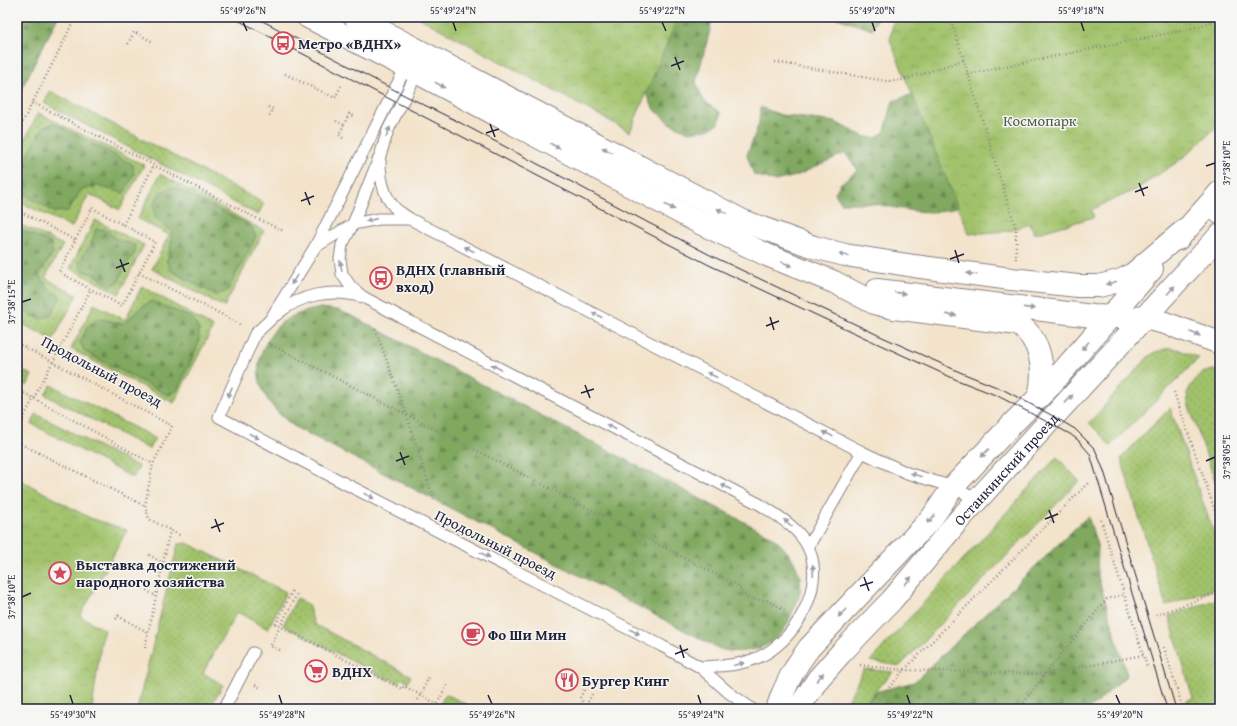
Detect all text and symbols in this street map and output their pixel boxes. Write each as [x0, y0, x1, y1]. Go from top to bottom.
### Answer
text: 55°49'26"N [220, 3, 266, 18]
text: 55°49'24"N [430, 3, 476, 18]
text: 55°49'22"N [639, 3, 685, 18]
text: 55°49'20"N [849, 3, 895, 18]
text: 55°49'18"N [1058, 3, 1104, 18]
bus stop icon: Метро «ВДНХ» [270, 30, 296, 56]
place label: Метро «ВДНХ» [298, 33, 401, 54]
one-way arrow [434, 82, 446, 89]
park label: Космопарк [1003, 110, 1077, 131]
one-way arrow [385, 125, 391, 137]
text: 37°38'10"E [1219, 141, 1234, 185]
one-way arrow [549, 143, 561, 149]
one-way arrow [601, 147, 613, 153]
one-way arrow [664, 204, 675, 210]
one-way arrow [716, 208, 728, 214]
one-way arrow [365, 218, 377, 224]
one-way arrow [463, 246, 475, 252]
one-way arrow [838, 251, 850, 257]
place label: ВДНХ (главный вход) [396, 259, 506, 297]
one-way arrow [338, 260, 344, 273]
one-way arrow [781, 261, 793, 267]
bus stop icon: ВДНХ (главный вход) [368, 265, 394, 291]
one-way arrow [966, 271, 978, 277]
one-way arrow [290, 275, 298, 285]
text: 37°38'15"E [4, 280, 19, 324]
one-way arrow [1105, 280, 1117, 286]
one-way arrow [1166, 285, 1175, 294]
one-way arrow [894, 290, 906, 297]
one-way arrow [1023, 305, 1035, 312]
one-way arrow [591, 312, 603, 318]
one-way arrow [945, 312, 957, 318]
street label: Продольный проезд [38, 330, 166, 412]
one-way arrow [1190, 331, 1202, 337]
one-way arrow [1081, 341, 1090, 351]
one-way arrow [490, 363, 502, 370]
one-way arrow [706, 371, 718, 378]
one-way arrow [227, 386, 233, 397]
one-way arrow [1064, 394, 1073, 403]
street label: Останкинский проезд [949, 408, 1063, 530]
one-way arrow [605, 424, 617, 430]
one-way arrow [822, 431, 834, 438]
one-way arrow [248, 432, 260, 439]
text: 37°38'05"E [1219, 435, 1234, 479]
one-way arrow [980, 448, 990, 458]
one-way arrow [910, 472, 922, 478]
one-way arrow [720, 484, 732, 490]
one-way arrow [363, 493, 375, 499]
street label: Продольный проезд [432, 504, 560, 584]
one-way arrow [927, 514, 936, 523]
one-way arrow [782, 519, 793, 528]
one-way arrow [479, 552, 490, 558]
place label: Выставка достижений народного хозяйства [76, 554, 236, 592]
place icon: Выставка достижений народного хозяйства [47, 560, 73, 586]
one-way arrow [809, 564, 816, 576]
text: 37°38'10"E [4, 575, 19, 619]
one-way arrow [903, 576, 912, 586]
one-way arrow [837, 608, 846, 618]
cafe icon: Фо Ши Мин [460, 621, 486, 647]
place label: Фо Ши Мин [488, 624, 567, 645]
one-way arrow [629, 629, 641, 635]
supermarket icon: ВДНХ [303, 658, 329, 684]
place label: ВДНХ [332, 661, 372, 682]
one-way arrow [733, 661, 745, 667]
restaurant icon: Бургер Кинг [554, 667, 580, 693]
place label: Бургер Кинг [582, 670, 669, 691]
one-way arrow [816, 671, 824, 682]
text: 55°49'30"N [50, 707, 96, 722]
text: 55°49'28"N [259, 707, 305, 722]
text: 55°49'26"N [469, 707, 515, 722]
text: 55°49'24"N [678, 707, 724, 722]
text: 55°49'22"N [887, 707, 933, 722]
text: 55°49'20"N [1097, 707, 1143, 722]

